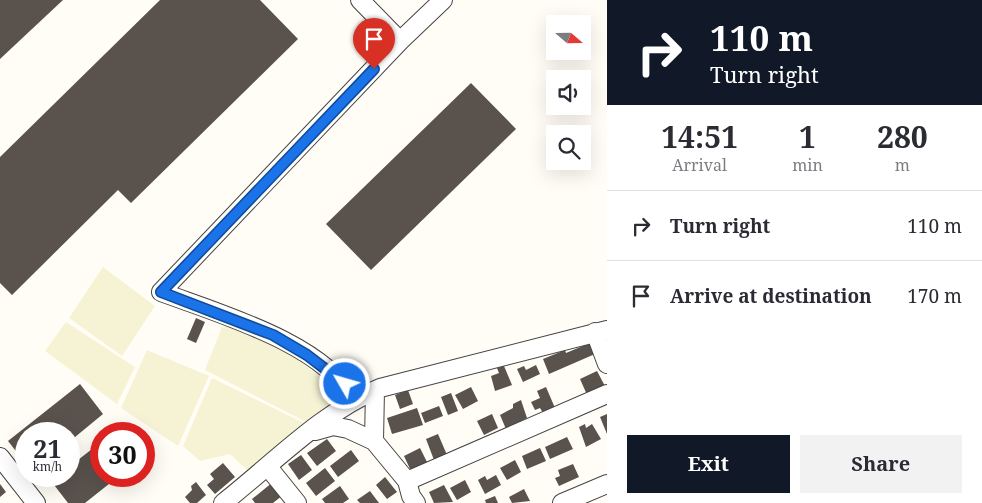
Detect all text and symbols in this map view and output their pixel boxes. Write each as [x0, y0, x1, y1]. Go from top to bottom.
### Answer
text: 110 m [710, 14, 813, 61]
north arrow [546, 15, 591, 60]
map controls [546, 15, 591, 170]
pin [353, 18, 395, 69]
icon: right [627, 20, 692, 85]
icon: arrive [360, 25, 388, 53]
text: Turn right [710, 59, 819, 89]
button: sound [546, 70, 591, 115]
text: 14:51 [661, 116, 738, 157]
text: 1 [799, 116, 816, 157]
text: 280 [877, 116, 928, 157]
button: search [546, 125, 591, 170]
text: Arrival [672, 154, 727, 176]
text: min [792, 154, 823, 176]
text: m [895, 154, 910, 176]
icon: right [627, 212, 655, 240]
text: Turn right [670, 213, 770, 239]
text: 110 m [907, 213, 962, 239]
icon: arrive [627, 282, 655, 310]
text: Arrive at destination [670, 283, 872, 309]
text: 170 m [907, 283, 962, 309]
position arrow [318, 357, 370, 409]
speed limit sign: 30 [90, 422, 155, 487]
text: 21 [33, 431, 62, 465]
button: Exit [627, 435, 790, 493]
button: Share [800, 435, 962, 493]
text: km/h [33, 458, 62, 475]

